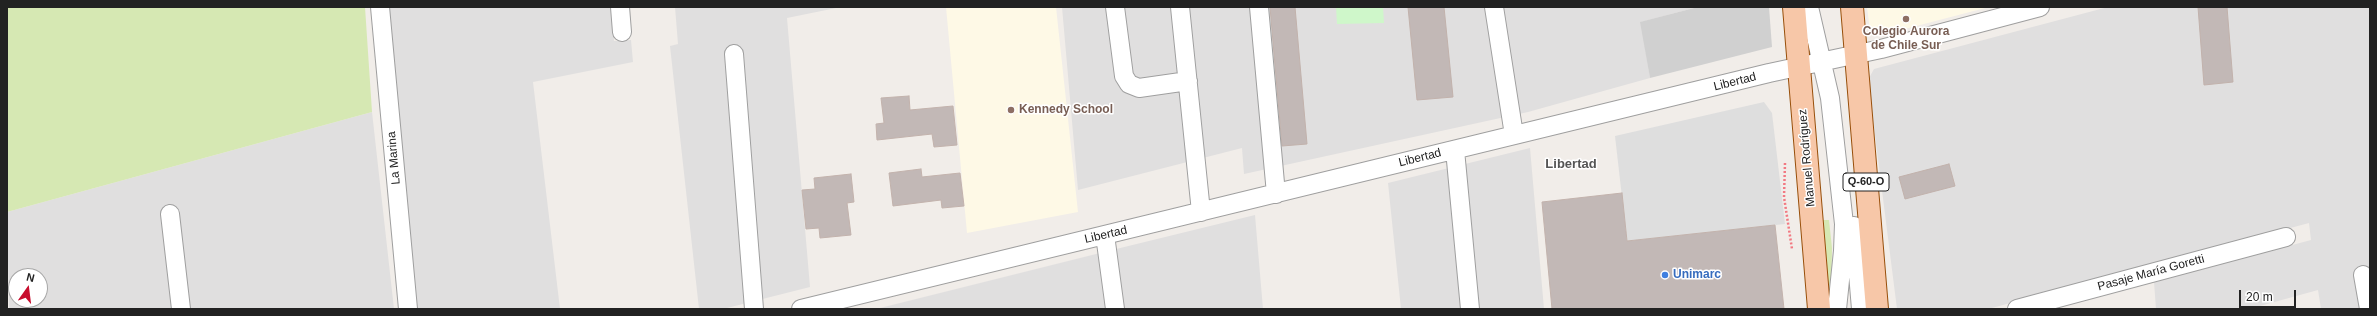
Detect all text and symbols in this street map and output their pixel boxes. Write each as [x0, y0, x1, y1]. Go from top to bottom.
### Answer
marker: Colegio Aurora de Chile Sur [1901, 14, 1911, 24]
place label: Colegio Aurora de Chile Sur [1863, 25, 1949, 53]
street label: Libertad [1712, 70, 1758, 94]
place label: Kennedy School [1019, 103, 1113, 117]
marker: Kennedy School [1006, 105, 1016, 115]
street label: Manuel Rodríguez [1796, 109, 1818, 207]
street label: La Marina [385, 131, 403, 185]
street label: Libertad [1397, 146, 1443, 170]
district label: Libertad [1545, 156, 1597, 172]
road number: Q-60-O [1843, 173, 1889, 191]
street label: Libertad [1083, 223, 1129, 247]
street label: Pasaje María Goretti [2096, 252, 2206, 294]
north arrow [8, 268, 48, 308]
place label: Unimarc [1673, 268, 1721, 282]
marker: Unimarc [1660, 270, 1670, 280]
text: N [25, 271, 36, 284]
scale bar [2241, 282, 2298, 308]
text: 20 m [2246, 290, 2273, 304]

